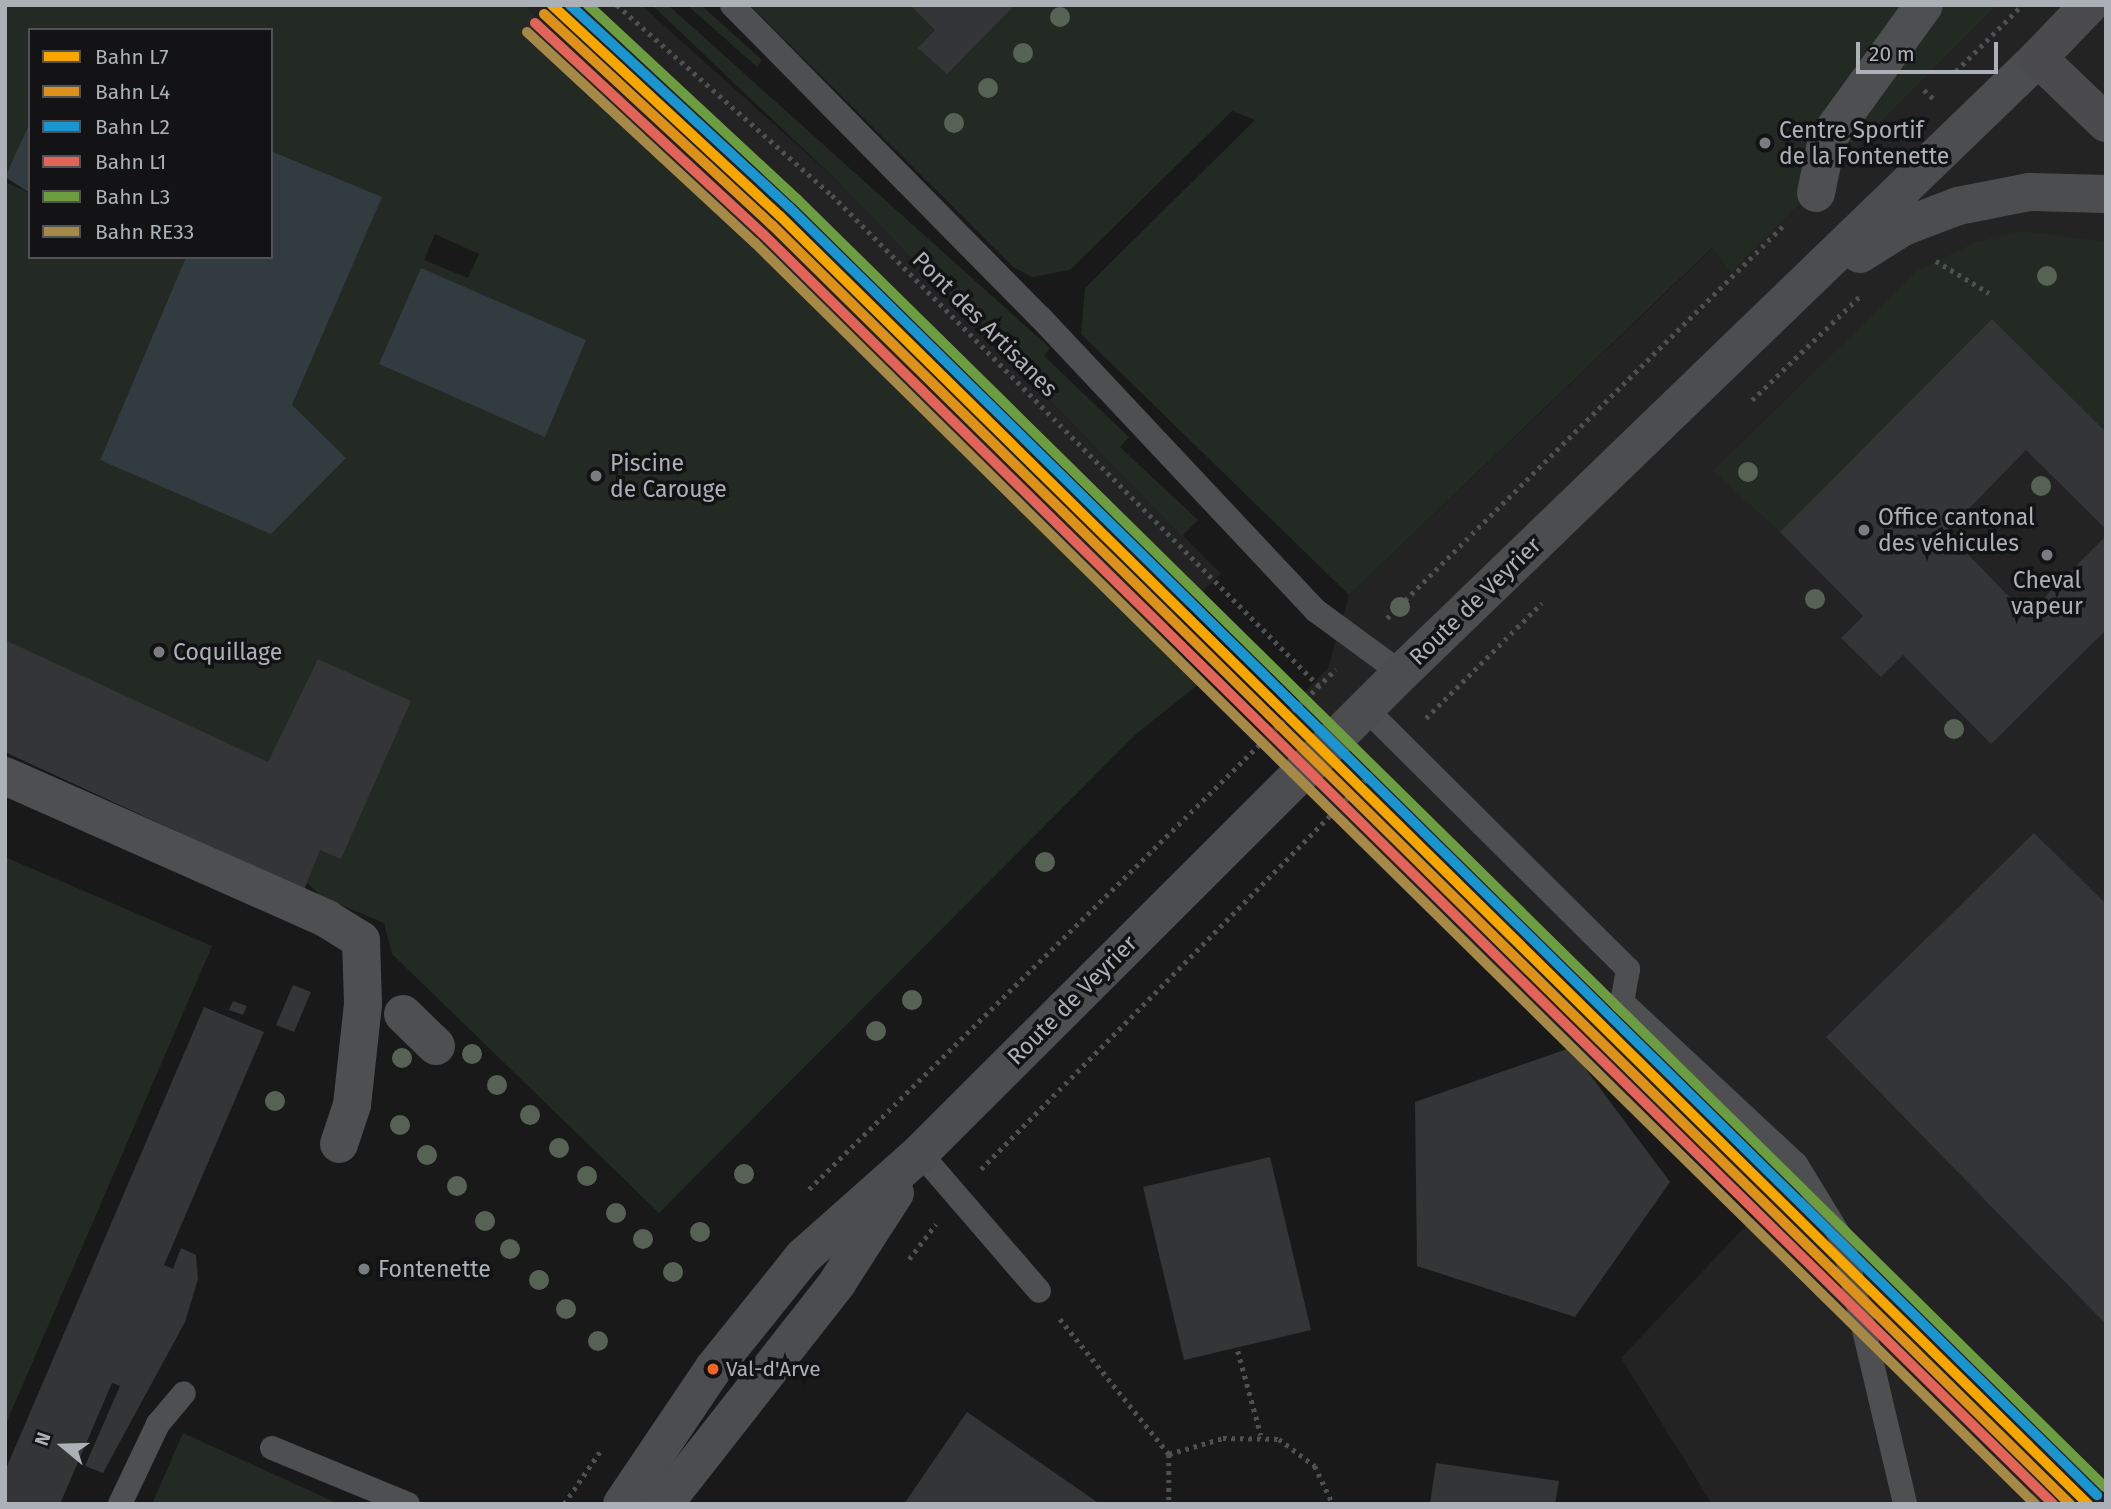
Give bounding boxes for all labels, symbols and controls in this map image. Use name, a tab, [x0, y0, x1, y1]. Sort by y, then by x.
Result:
legend	[28, 28, 273, 259]
scale bar	[1859, 28, 2001, 72]
text: 20 m	[1869, 41, 1915, 67]
text: Bahn L7	[95, 44, 168, 70]
text: Bahn L4	[95, 79, 170, 105]
text: Bahn L2	[95, 114, 170, 140]
place label: Centre Sportif de la Fontenette	[1779, 116, 1949, 170]
marker: Centre Sportif de la Fontenette	[1757, 135, 1773, 151]
text: Bahn L1	[95, 149, 166, 175]
text: Bahn L3	[95, 184, 170, 210]
text: Bahn RE33	[95, 219, 194, 245]
street label: Pont des Artisanes	[907, 246, 1063, 402]
place label: Piscine de Carouge	[610, 449, 727, 503]
marker: Piscine de Carouge	[588, 468, 604, 484]
place label: Office cantonal des véhicules	[1878, 503, 2035, 557]
marker: Office cantonal des véhicules	[1856, 522, 1872, 538]
street label: Route de Veyrier	[1404, 531, 1546, 671]
marker: Cheval vapeur	[2039, 547, 2055, 563]
place label: Cheval vapeur	[2011, 566, 2083, 620]
place label: Coquillage	[173, 638, 282, 666]
marker: Coquillage	[151, 644, 167, 660]
street label: Route de Veyrier	[1001, 929, 1143, 1071]
place label: Fontenette	[378, 1255, 491, 1283]
marker: Fontenette	[356, 1261, 372, 1277]
place label: Val-d'Arve	[726, 1356, 821, 1382]
marker: Val-d'Arve	[706, 1362, 720, 1376]
north arrow	[28, 1411, 98, 1481]
text: N	[30, 1429, 56, 1449]

